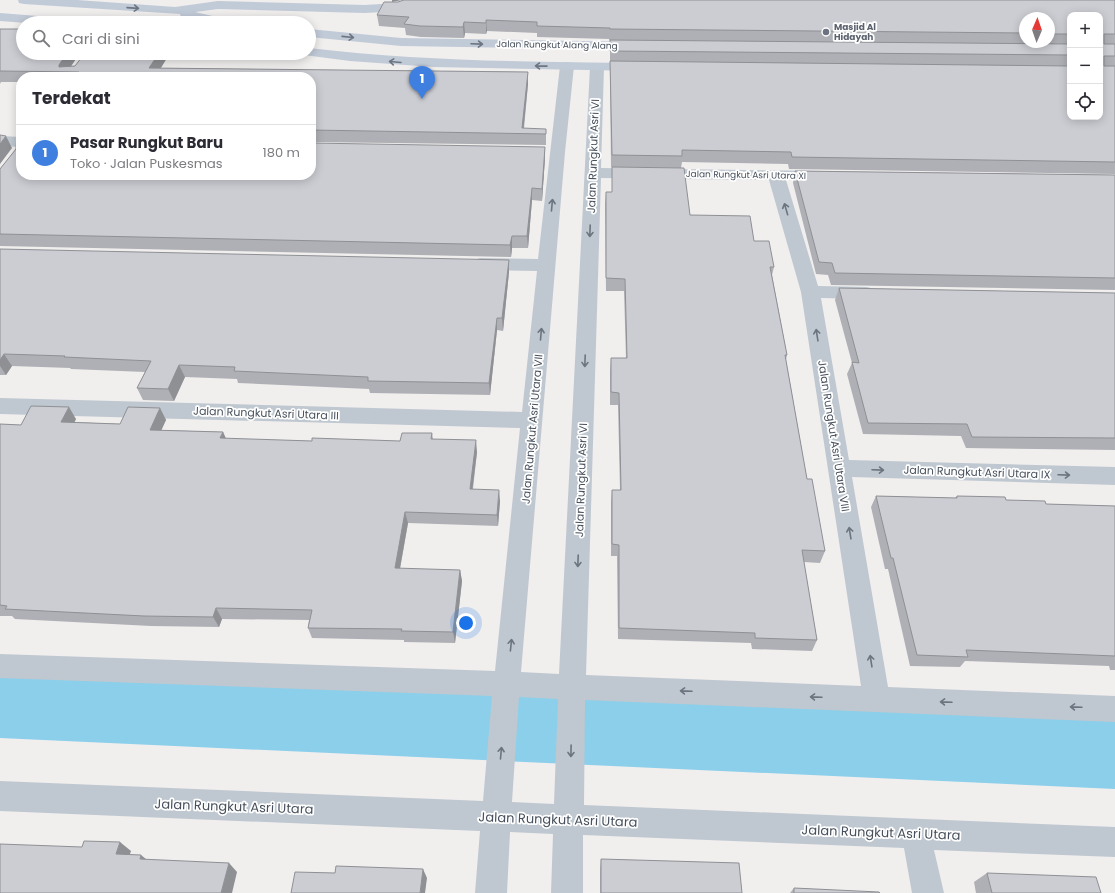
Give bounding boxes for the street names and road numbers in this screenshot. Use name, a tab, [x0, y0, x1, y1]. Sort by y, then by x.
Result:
street label: Jalan Rungkut Alang Alang	[496, 38, 618, 52]
street label: Jalan Rungkut Asri VI	[583, 99, 603, 213]
street label: Jalan Rungkut Asri Utara XI	[686, 168, 806, 182]
street label: Jalan Rungkut Asri Utara VII	[517, 353, 547, 505]
street label: Jalan Rungkut Asri Utara VIII	[814, 359, 854, 513]
street label: Jalan Rungkut Asri Utara III	[193, 402, 339, 424]
street label: Jalan Rungkut Asri VI	[571, 423, 591, 537]
street label: Jalan Rungkut Asri Utara IX	[903, 461, 1051, 483]
street label: Jalan Rungkut Asri Utara	[154, 794, 314, 819]
street label: Jalan Rungkut Asri Utara	[478, 807, 638, 832]
street label: Jalan Rungkut Asri Utara	[801, 820, 961, 845]

